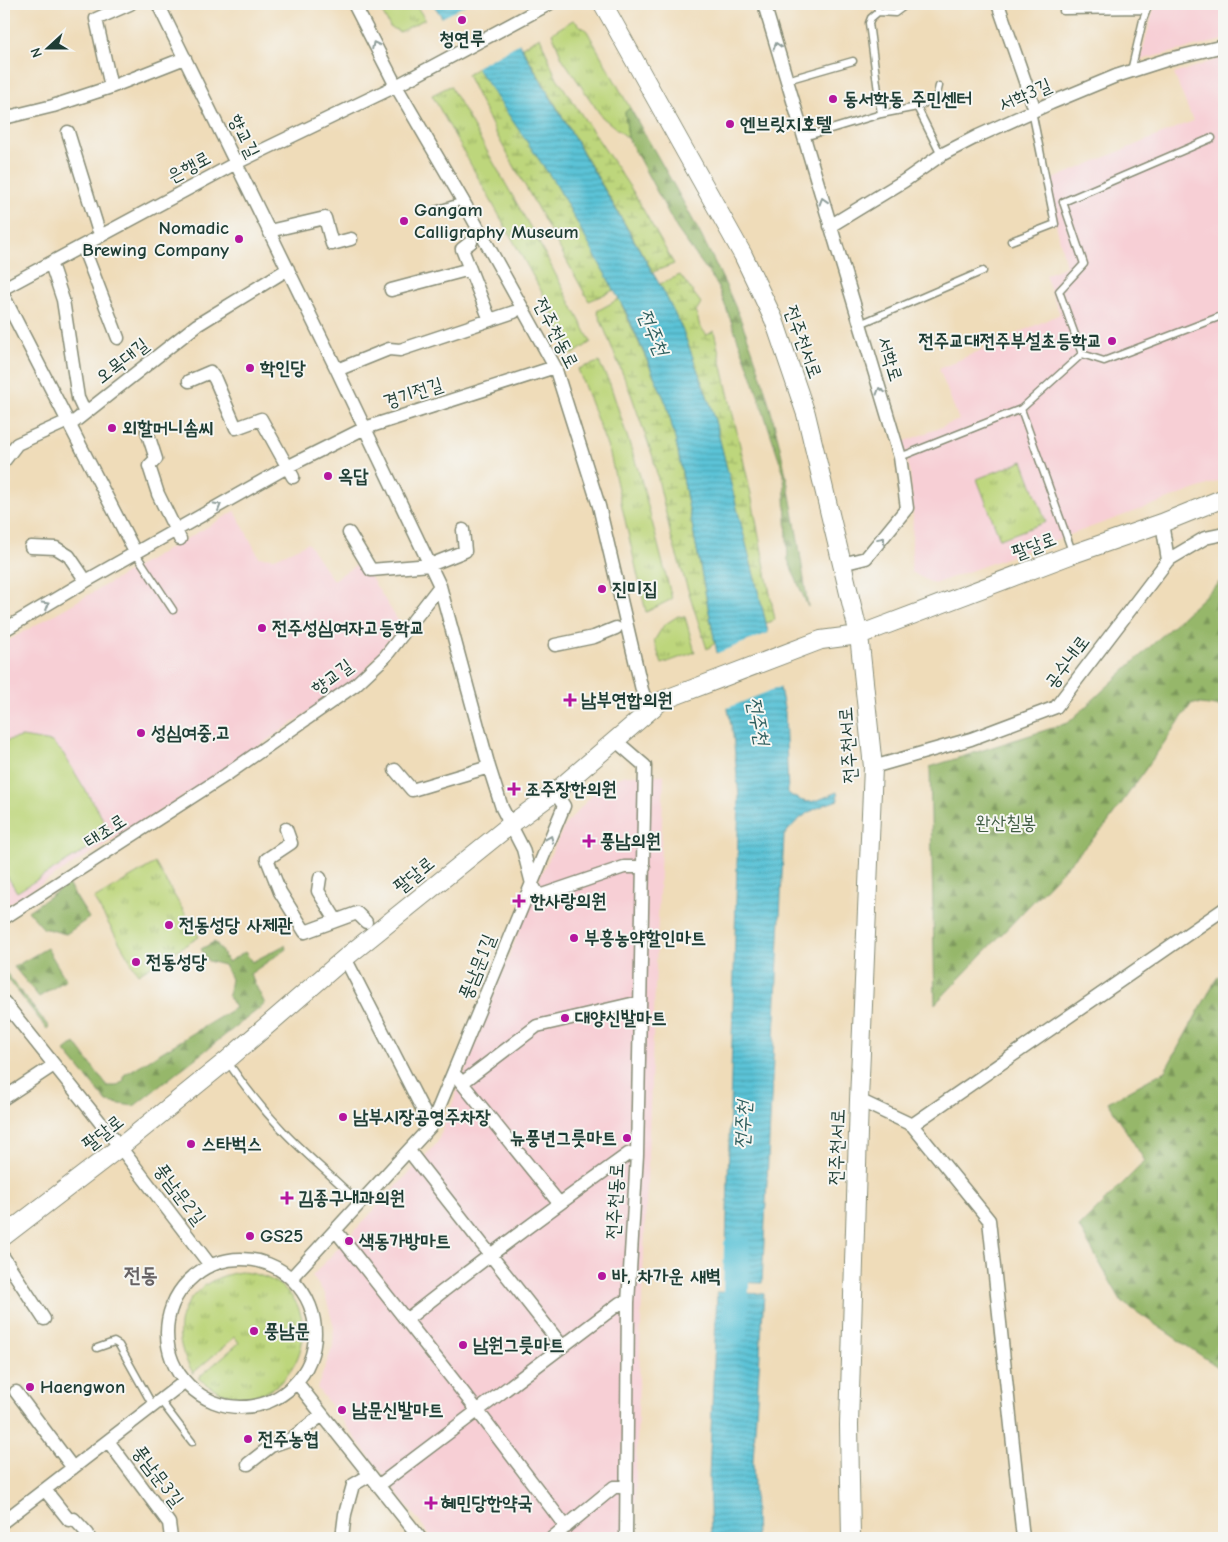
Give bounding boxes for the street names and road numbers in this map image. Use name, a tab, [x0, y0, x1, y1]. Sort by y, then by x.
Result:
street label: 서학3길	[995, 74, 1055, 116]
street label: 향교길	[224, 111, 264, 161]
street label: 은행로	[164, 147, 214, 187]
street label: 전주천동로	[529, 294, 583, 372]
street label: 전주천서로	[780, 302, 826, 382]
street label: 오목대길	[91, 334, 153, 388]
street label: 서학로	[873, 334, 907, 384]
street label: 경기전길	[381, 373, 445, 413]
street label: 팔달로	[1009, 528, 1059, 564]
street label: 공수내로	[1040, 631, 1094, 693]
street label: 향교길	[307, 654, 357, 700]
street label: 전주천서로	[834, 706, 862, 784]
street label: 태조로	[80, 809, 130, 853]
street label: 팔달로	[389, 852, 439, 898]
street label: 풍남문1길	[454, 931, 500, 1003]
street label: 전주천서로	[825, 1108, 849, 1186]
street label: 팔달로	[78, 1110, 128, 1156]
street label: 풍남문2길	[150, 1159, 210, 1229]
street label: 전주천동로	[602, 1162, 628, 1240]
street label: 풍남문3길	[128, 1441, 188, 1511]

